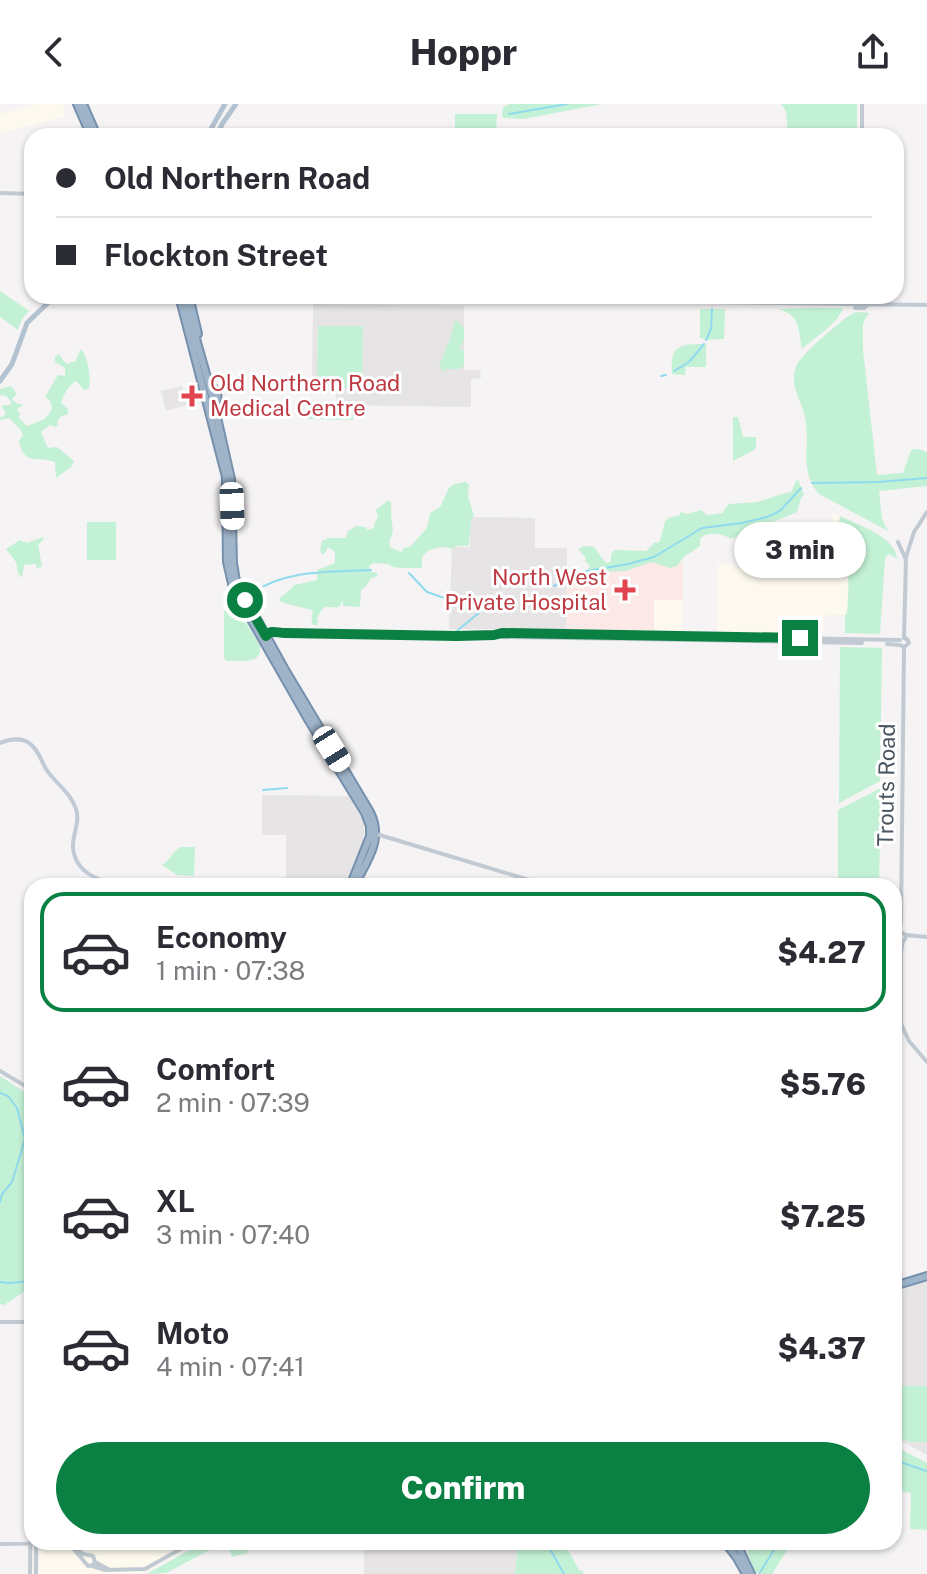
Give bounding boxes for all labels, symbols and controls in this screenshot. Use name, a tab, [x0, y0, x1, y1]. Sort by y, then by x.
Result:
icon: back	[32, 30, 76, 74]
icon: share	[851, 30, 895, 74]
text: Hoppr	[410, 31, 517, 73]
text: Old Northern Road	[104, 160, 370, 196]
text: Flockton Street	[104, 237, 328, 273]
place label: Old Northern Road Medical Centre	[210, 370, 400, 421]
marker: Old Northern Road Medical Centre	[181, 385, 203, 407]
car	[219, 482, 245, 530]
callout: 3 min	[734, 522, 866, 578]
text: 3 min	[765, 534, 835, 565]
place label: North West Private Hospital	[444, 564, 607, 615]
marker: North West Private Hospital	[614, 579, 636, 601]
route start	[227, 582, 263, 618]
route end	[782, 620, 818, 656]
car	[309, 722, 355, 776]
street label: Trouts Road	[872, 723, 900, 847]
icon: car	[60, 916, 132, 988]
text: Economy	[156, 919, 287, 955]
text: $4.27	[777, 934, 866, 970]
text: 1 min · 07:38	[156, 955, 305, 986]
icon: car	[60, 1048, 132, 1120]
text: Comfort	[156, 1051, 275, 1087]
text: $5.76	[779, 1066, 866, 1102]
text: 2 min · 07:39	[156, 1087, 310, 1118]
icon: car	[60, 1180, 132, 1252]
text: XL	[156, 1183, 195, 1219]
text: $7.25	[780, 1198, 866, 1234]
text: 3 min · 07:40	[156, 1219, 310, 1250]
icon: car	[60, 1312, 132, 1384]
text: Moto	[156, 1315, 229, 1351]
text: $4.37	[777, 1330, 866, 1366]
text: 4 min · 07:41	[156, 1351, 305, 1382]
button: Confirm	[56, 1442, 870, 1534]

